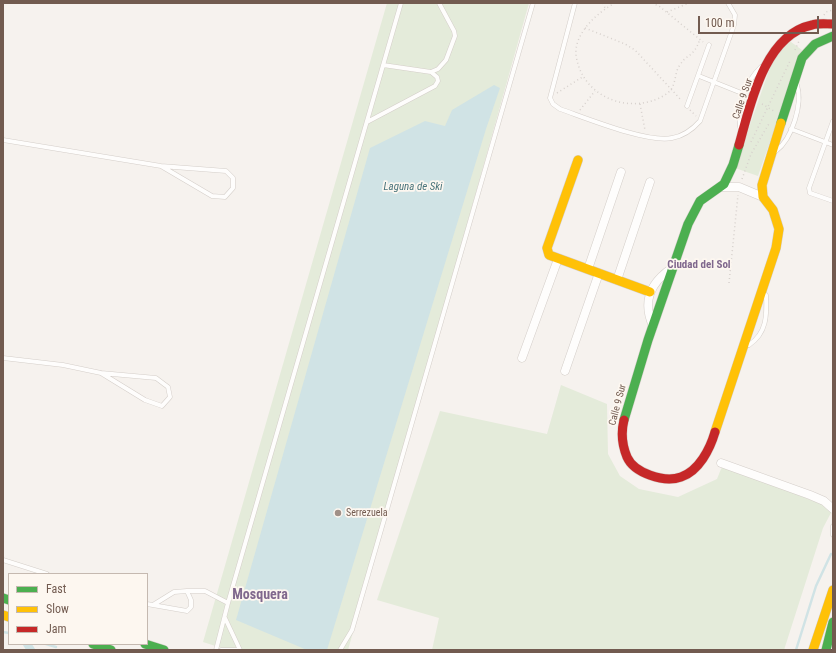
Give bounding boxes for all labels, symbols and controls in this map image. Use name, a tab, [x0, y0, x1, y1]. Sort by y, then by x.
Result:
scale bar	[700, 8, 821, 34]
text: 100 m	[705, 16, 735, 30]
street label: Calle 9 Sur	[730, 77, 756, 121]
water label: Laguna de Ski	[384, 180, 442, 194]
district label: Ciudad del Sol	[667, 258, 731, 272]
street label: Calle 9 Sur	[607, 383, 629, 427]
place label: Serrezuela	[346, 507, 388, 519]
marker: Serrezuela	[333, 508, 343, 518]
legend	[8, 573, 148, 645]
text: Fast	[46, 582, 66, 596]
district label: Mosquera	[232, 587, 288, 603]
text: Slow	[46, 602, 69, 616]
text: Jam	[46, 622, 67, 636]

